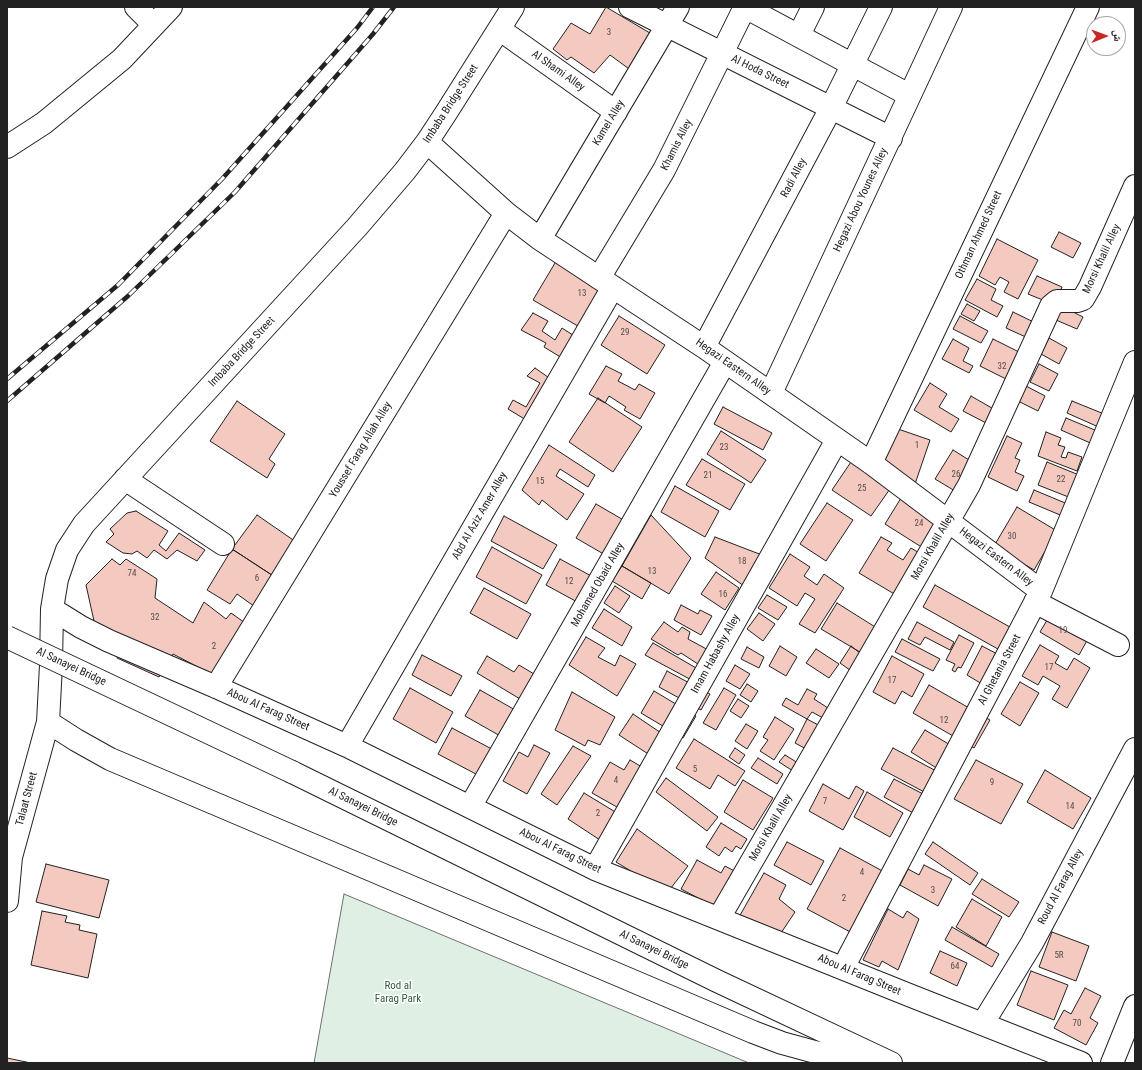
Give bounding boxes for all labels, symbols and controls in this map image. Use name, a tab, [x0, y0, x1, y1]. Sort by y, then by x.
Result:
north arrow	[1086, 16, 1126, 56]
house number: 3	[607, 28, 611, 38]
text: ش	[1111, 30, 1124, 42]
street label: Al Shami Alley	[529, 48, 587, 94]
street label: Al Hoda Street	[729, 52, 791, 92]
street label: Imbaba Bridge Street	[421, 62, 481, 146]
street label: Kamel Alley	[590, 98, 628, 148]
street label: Khamis Alley	[658, 117, 696, 173]
street label: Hegazi Abou Younes Alley	[831, 146, 891, 254]
street label: Radi Alley	[778, 156, 810, 200]
street label: Othman Ahmed Street	[953, 189, 1005, 281]
street label: Morsi Khalil Alley	[1080, 222, 1124, 296]
house number: 13	[578, 289, 586, 299]
street label: Imbaba Bridge Street	[206, 314, 278, 390]
house number: 29	[621, 328, 629, 338]
street label: Hegazi Eastern Alley	[693, 336, 773, 398]
house number: 32	[998, 362, 1006, 372]
street label: Youssef Farag Allah Alley	[327, 400, 395, 500]
house number: 1	[915, 441, 919, 451]
house number: 23	[720, 443, 728, 453]
street label: Abd Al Aziz Amer Alley	[450, 470, 510, 562]
house number: 26	[952, 470, 960, 480]
house number: 21	[704, 471, 712, 481]
house number: 22	[1057, 475, 1065, 485]
house number: 15	[536, 477, 544, 487]
house number: 25	[858, 484, 866, 494]
street label: Morsi Khalil Alley	[909, 511, 957, 583]
house number: 24	[915, 519, 923, 529]
street label: Hegazi Eastern Alley	[956, 525, 1036, 589]
house number: 30	[1008, 532, 1016, 542]
street label: Mohamed Obaid Alley	[569, 541, 627, 629]
house number: 18	[738, 557, 746, 567]
house number: 13	[648, 567, 656, 577]
house number: 74	[128, 569, 136, 579]
house number: 6	[255, 574, 259, 584]
house number: 12	[565, 577, 573, 587]
house number: 16	[719, 590, 727, 600]
street label: Imam Habashy Alley	[689, 612, 743, 696]
house number: 32	[151, 613, 159, 623]
house number: 19	[1059, 626, 1067, 636]
street label: Al Ghetania Street	[976, 632, 1024, 708]
house number: 2	[212, 642, 216, 652]
street label: Al Sanayei Bridge	[34, 645, 108, 689]
house number: 17	[1045, 663, 1053, 673]
house number: 17	[888, 676, 896, 686]
street label: Abou Al Farag Street	[225, 686, 311, 734]
house number: 12	[940, 716, 948, 726]
house number: 5	[693, 765, 697, 775]
street label: Talaat Street	[14, 771, 40, 827]
house number: 4	[614, 776, 618, 786]
house number: 9	[990, 778, 994, 788]
street label: Al Sanayei Bridge	[326, 785, 400, 829]
street label: Morsi Khalil Alley	[747, 792, 795, 864]
house number: 7	[823, 797, 827, 807]
house number: 14	[1066, 802, 1074, 812]
house number: 2	[596, 809, 600, 819]
street label: Abou Al Farag Street	[517, 826, 603, 876]
street label: Roud Al Farag Alley	[1035, 847, 1087, 927]
house number: 4	[860, 868, 864, 878]
house number: 3	[931, 886, 935, 896]
house number: 2	[842, 894, 846, 904]
street label: Al Sanayei Bridge	[617, 928, 691, 972]
house number: 5R	[1054, 951, 1064, 961]
street label: Abou Al Farag Street	[815, 952, 903, 998]
house number: 64	[951, 962, 959, 972]
park label: Rod al Farag Park	[375, 979, 421, 1005]
house number: 70	[1073, 1019, 1081, 1029]

